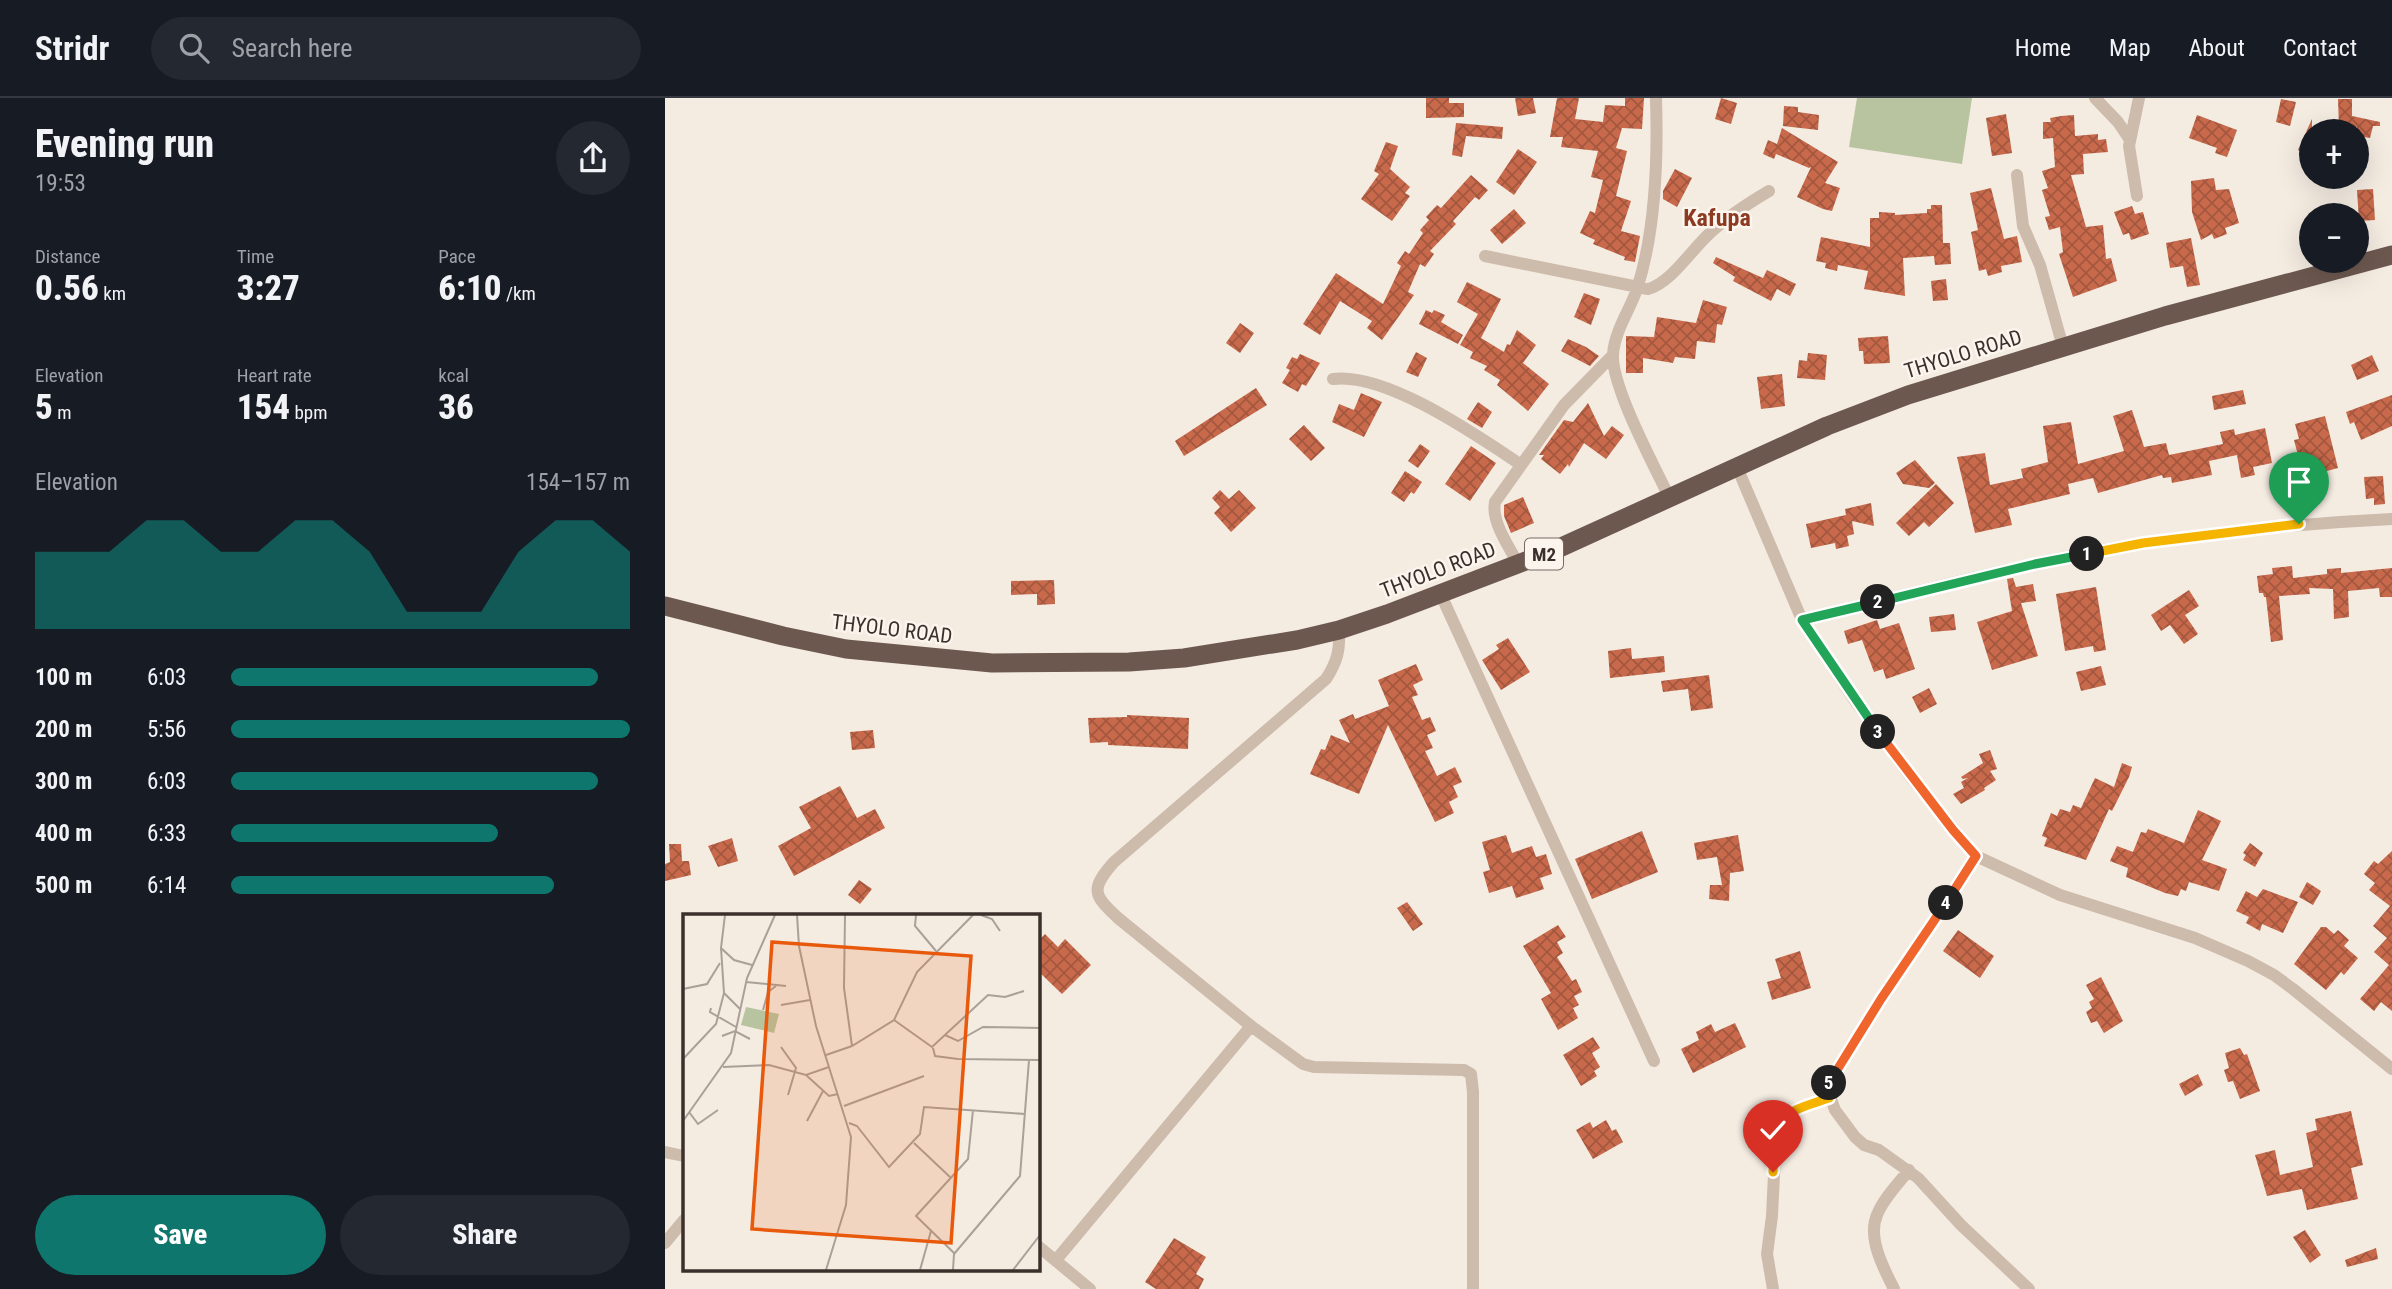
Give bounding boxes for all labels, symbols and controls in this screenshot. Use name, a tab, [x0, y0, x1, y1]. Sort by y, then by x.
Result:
search box	[151, 17, 641, 80]
text: Stridr	[35, 29, 109, 68]
icon: search	[175, 29, 213, 67]
text: Search here	[231, 33, 352, 63]
text: Home	[2015, 34, 2071, 62]
text: Map	[2109, 34, 2151, 62]
text: About	[2189, 34, 2245, 62]
text: Contact	[2283, 34, 2357, 62]
map controls	[2299, 119, 2369, 273]
button: +	[2299, 119, 2369, 189]
button: share	[556, 121, 630, 195]
text: Evening run	[35, 122, 214, 166]
text: 19:53	[35, 170, 86, 197]
button: −	[2299, 203, 2369, 273]
district label: Kafupa	[1683, 204, 1751, 232]
text: Distance	[35, 245, 100, 268]
text: Time	[237, 245, 274, 268]
text: Pace	[438, 245, 476, 268]
text: 0.56	[35, 268, 99, 309]
text: 3:27	[237, 268, 300, 309]
text: 6:10	[438, 268, 502, 309]
text: km	[99, 282, 126, 305]
text: /km	[502, 282, 536, 305]
street label: THYOLO ROAD	[1901, 325, 2025, 383]
text: Elevation	[35, 364, 103, 387]
text: Heart rate	[237, 364, 312, 387]
text: kcal	[438, 364, 469, 387]
text: 5	[35, 387, 53, 428]
text: 154	[237, 387, 290, 428]
text: 36	[438, 387, 474, 428]
text: m	[53, 401, 71, 424]
text: bpm	[290, 401, 327, 424]
pin	[2269, 452, 2329, 524]
icon: arrive	[2280, 463, 2318, 501]
text: Elevation	[35, 469, 118, 496]
text: 154–157 m	[526, 469, 630, 496]
pin: 1	[2069, 536, 2105, 572]
street label: THYOLO ROAD	[1377, 537, 1499, 603]
road number: M2	[1525, 538, 1563, 569]
text: 1	[2082, 542, 2091, 565]
pin: 2	[1861, 584, 1895, 620]
text: 2	[1873, 590, 1882, 613]
street label: THYOLO ROAD	[830, 610, 954, 648]
text: 100 m	[35, 664, 92, 691]
text: 6:03	[147, 664, 186, 691]
pin: 3	[1861, 714, 1895, 750]
text: 200 m	[35, 716, 92, 743]
text: 5:56	[147, 716, 186, 743]
text: 3	[1873, 720, 1882, 743]
text: 300 m	[35, 768, 92, 795]
text: 6:03	[147, 768, 186, 795]
text: 400 m	[35, 820, 92, 847]
text: 6:33	[147, 820, 186, 847]
text: 500 m	[35, 872, 92, 899]
text: 6:14	[147, 872, 186, 899]
pin: 4	[1929, 886, 1963, 920]
text: 4	[1941, 891, 1950, 914]
inset map	[683, 914, 1039, 1272]
pin: 5	[1811, 1066, 1847, 1100]
text: 5	[1824, 1071, 1833, 1094]
pin	[1743, 1100, 1803, 1172]
icon: check	[1754, 1111, 1792, 1149]
button: Save	[35, 1195, 326, 1275]
button: Share	[340, 1195, 630, 1275]

